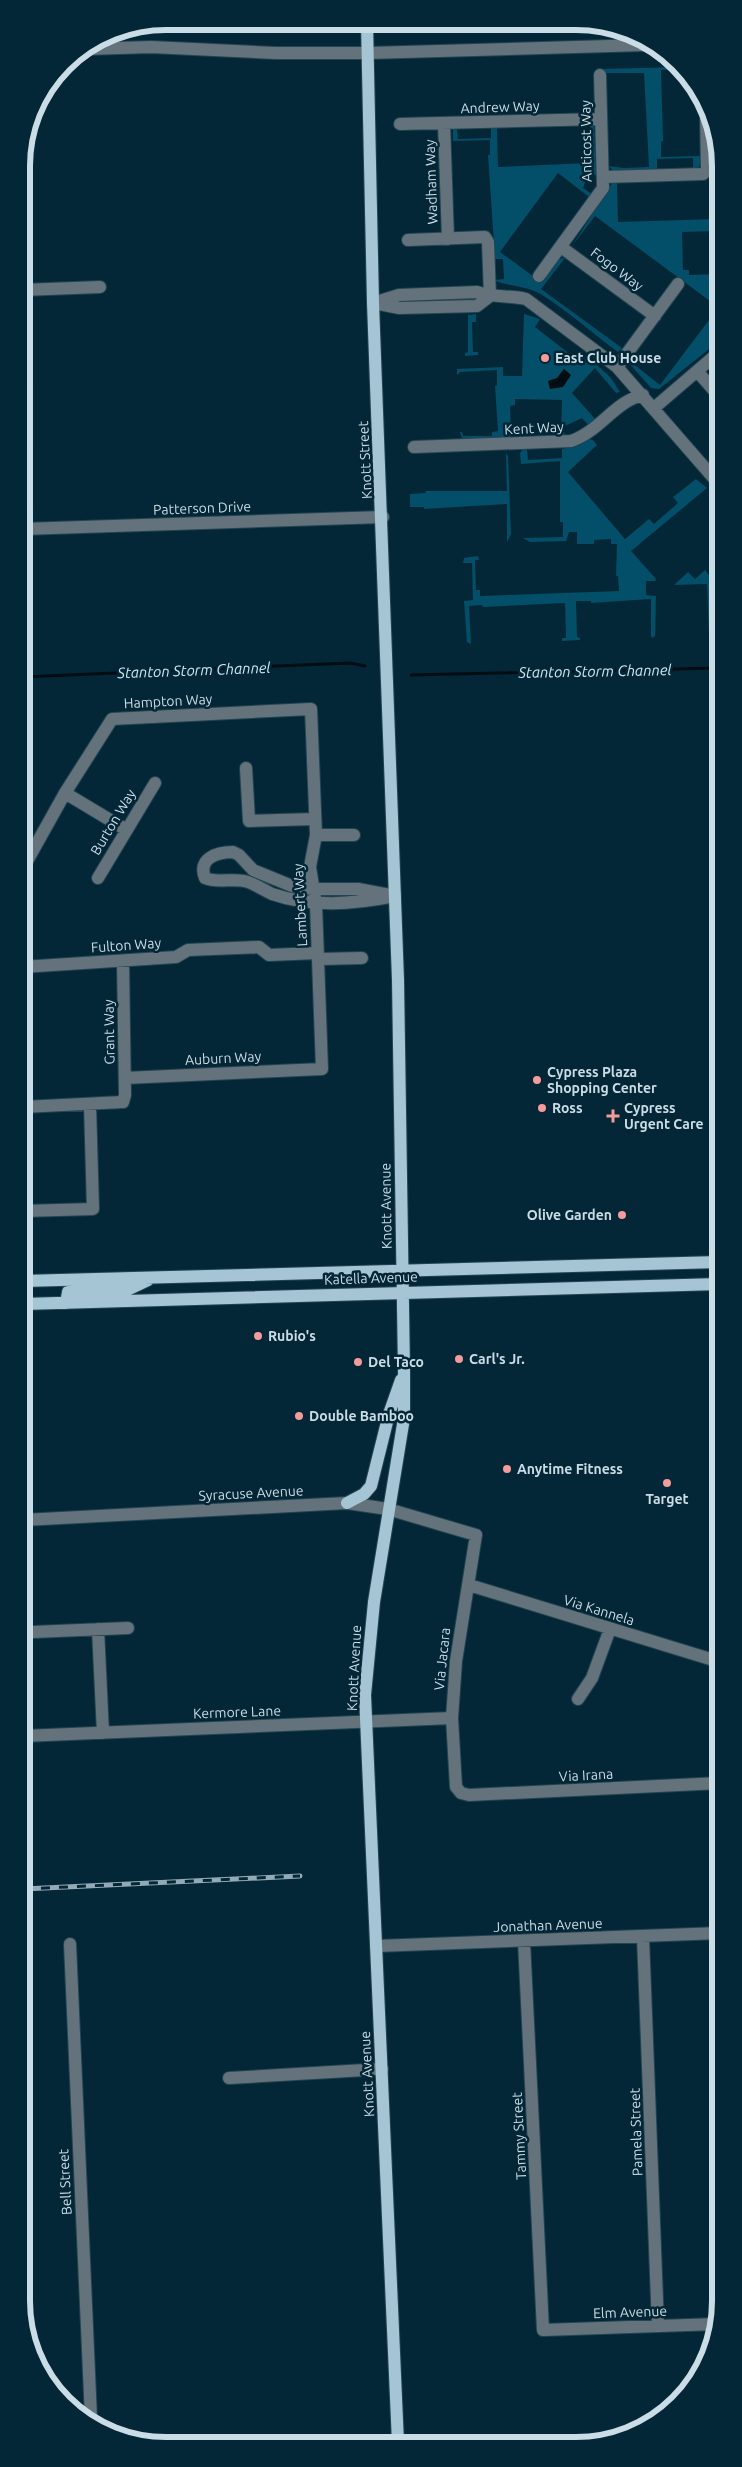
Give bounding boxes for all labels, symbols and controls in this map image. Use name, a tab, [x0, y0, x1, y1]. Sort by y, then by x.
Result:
street label: Andrew Way	[460, 98, 540, 116]
street label: Anticost Way	[577, 100, 595, 182]
street label: Wadham Way	[422, 139, 440, 225]
street label: Fogo Way	[588, 244, 647, 294]
place label: East Club House	[555, 350, 661, 366]
marker: East Club House	[539, 352, 551, 364]
street label: Kent Way	[504, 418, 564, 438]
street label: Knott Street	[355, 420, 375, 499]
street label: Patterson Drive	[153, 498, 251, 518]
water label: Stanton Storm Channel	[116, 659, 272, 681]
water label: Stanton Storm Channel	[517, 661, 673, 681]
street label: Hampton Way	[123, 691, 213, 711]
street label: Burton Way	[87, 786, 139, 858]
street label: Lambert Way	[290, 863, 310, 947]
street label: Fulton Way	[90, 935, 162, 955]
street label: Grant Way	[100, 999, 118, 1065]
street label: Auburn Way	[184, 1048, 262, 1068]
place label: Cypress Plaza Shopping Center	[547, 1064, 657, 1096]
marker: Cypress Plaza Shopping Center	[531, 1074, 543, 1086]
place label: Ross	[552, 1100, 583, 1116]
place label: Cypress Urgent Care	[624, 1100, 704, 1132]
marker: Ross	[536, 1102, 548, 1114]
marker: Cypress Urgent Care	[606, 1109, 620, 1123]
street label: Knott Avenue	[377, 1163, 395, 1249]
place label: Olive Garden	[527, 1207, 612, 1223]
marker: Olive Garden	[616, 1209, 628, 1221]
street label: Katella Avenue	[324, 1268, 418, 1288]
place label: Rubio's	[268, 1328, 316, 1344]
marker: Rubio's	[252, 1330, 264, 1342]
place label: Carl's Jr.	[469, 1351, 525, 1367]
marker: Carl's Jr.	[453, 1353, 465, 1365]
place label: Del Taco	[368, 1354, 424, 1370]
marker: Del Taco	[352, 1356, 364, 1368]
place label: Double Bamboo	[309, 1408, 414, 1424]
marker: Double Bamboo	[293, 1410, 305, 1422]
place label: Anytime Fitness	[517, 1461, 623, 1477]
marker: Anytime Fitness	[501, 1463, 513, 1475]
marker: Target	[661, 1477, 673, 1489]
street label: Syracuse Avenue	[198, 1482, 304, 1504]
place label: Target	[645, 1491, 689, 1507]
street label: Via Kannela	[562, 1592, 636, 1628]
street label: Knott Avenue	[344, 1625, 364, 1711]
street label: Via Jacara	[431, 1627, 453, 1691]
street label: Kermore Lane	[193, 1702, 281, 1722]
street label: Via Irana	[558, 1766, 614, 1784]
street label: Jonathan Avenue	[493, 1915, 603, 1935]
street label: Knott Avenue	[357, 2031, 377, 2117]
street label: Pamela Street	[626, 2087, 646, 2176]
street label: Tammy Street	[509, 2091, 529, 2180]
street label: Bell Street	[55, 2148, 75, 2215]
street label: Elm Avenue	[593, 2303, 667, 2321]

